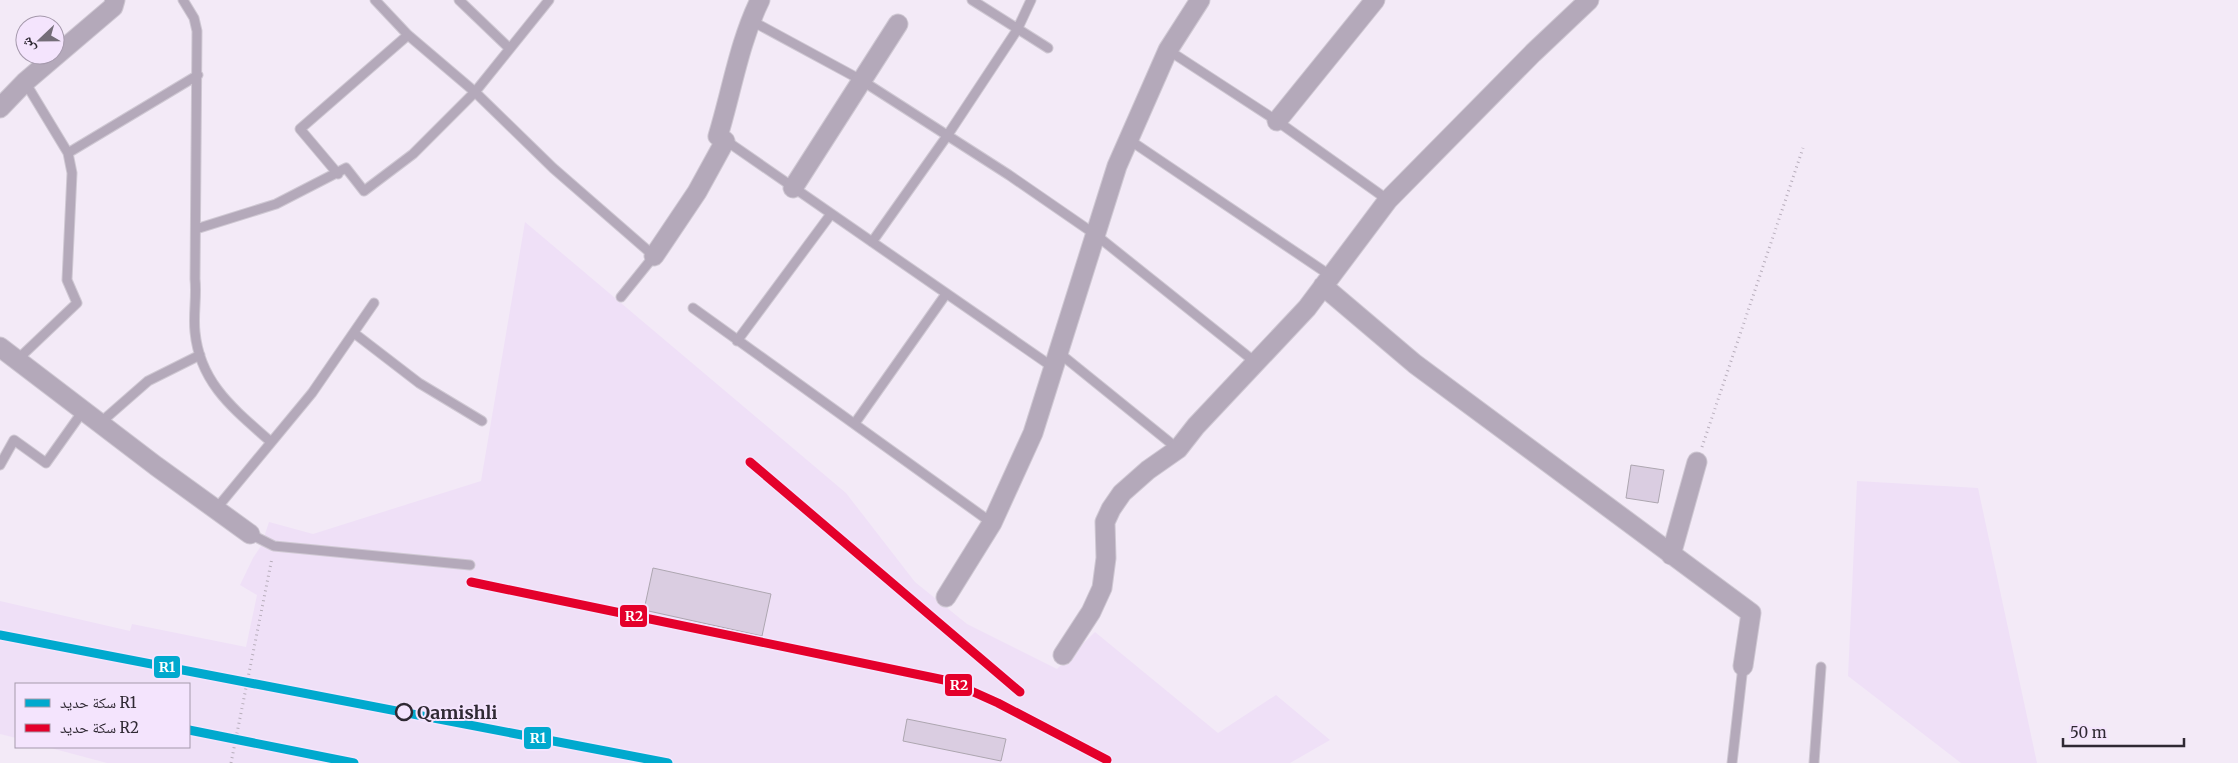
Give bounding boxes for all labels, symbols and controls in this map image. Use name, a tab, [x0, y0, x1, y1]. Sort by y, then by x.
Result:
north arrow	[15, 15, 65, 65]
text: ش	[17, 34, 39, 55]
line badge: R2	[619, 604, 648, 628]
text: R2	[625, 607, 643, 625]
line badge: R1	[153, 655, 181, 679]
text: R1	[159, 658, 176, 676]
line badge: R2	[944, 673, 973, 697]
text: R2	[950, 676, 968, 694]
legend	[15, 683, 190, 748]
text: سكة حديد R1	[60, 693, 137, 712]
place label: Qamishli	[417, 701, 497, 724]
marker: Qamishli	[395, 703, 413, 721]
scale bar	[2063, 716, 2184, 748]
text: سكة حديد R2	[60, 718, 139, 737]
text: 50 m	[2070, 723, 2107, 742]
line badge: R1	[523, 726, 552, 750]
text: R1	[530, 729, 547, 747]

